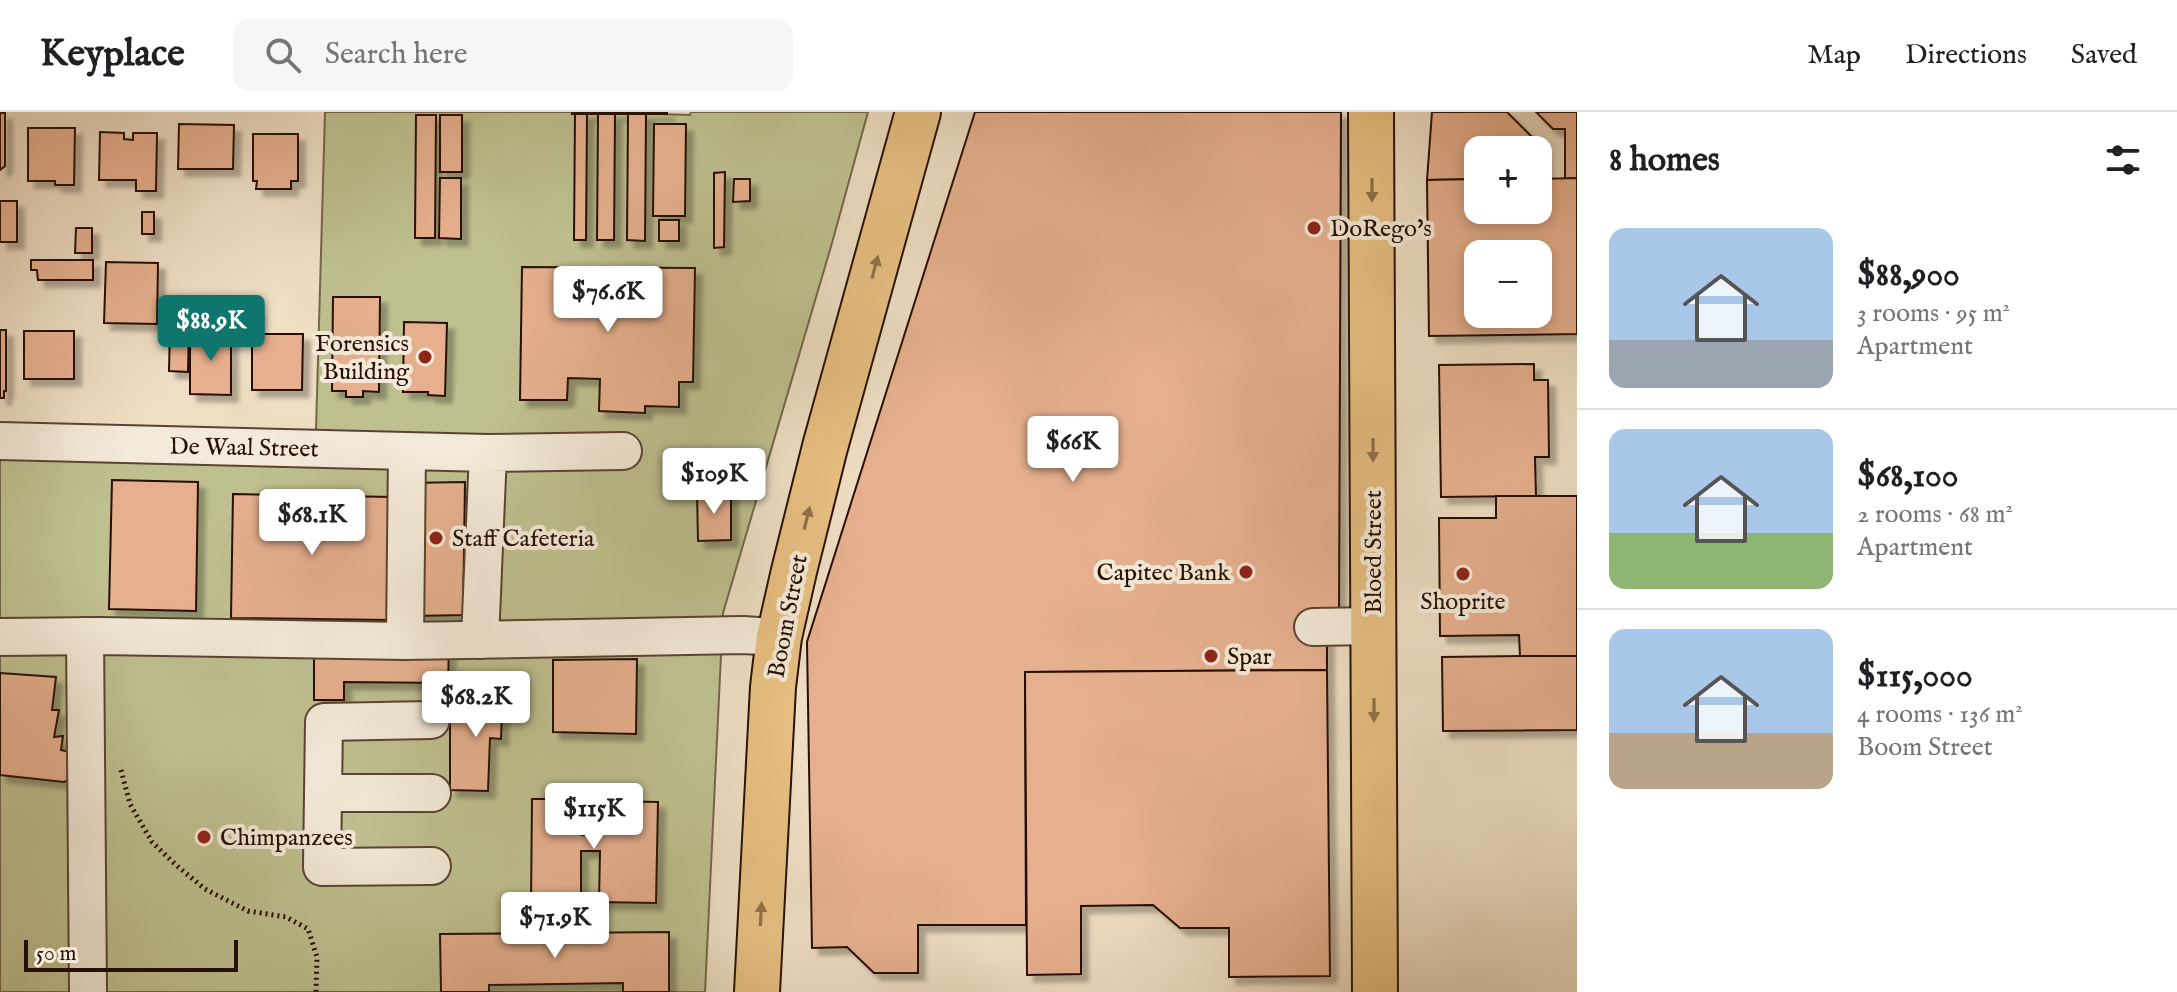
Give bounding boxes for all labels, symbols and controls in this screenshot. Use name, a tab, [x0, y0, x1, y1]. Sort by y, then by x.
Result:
search box	[233, 19, 793, 91]
text: Keyplace	[40, 31, 185, 79]
icon: search	[261, 33, 305, 77]
text: Search here	[325, 36, 468, 74]
text: Map	[1807, 38, 1861, 73]
text: Directions	[1905, 38, 2027, 73]
text: Saved	[2071, 38, 2137, 73]
map controls	[1464, 136, 1552, 328]
button: +	[1464, 136, 1552, 224]
icon: filters	[2101, 138, 2145, 182]
text: 8 homes	[1609, 139, 1720, 182]
one-way arrow	[1365, 178, 1378, 203]
place label: DoRego's	[1330, 214, 1432, 245]
marker: DoRego's	[1305, 219, 1323, 237]
button: −	[1464, 240, 1552, 328]
text: $88,900	[1857, 254, 1960, 297]
one-way arrow	[869, 255, 882, 279]
icon: home	[1673, 260, 1769, 356]
pin: $76.6K	[543, 266, 673, 334]
text: $76.6K	[572, 275, 644, 308]
pin: $88.9K	[146, 295, 276, 363]
text: 3 rooms · 95 m²	[1857, 297, 2010, 330]
text: $88.9K	[176, 304, 246, 337]
place label: Forensics Building	[315, 329, 410, 388]
text: Apartment	[1857, 330, 1973, 363]
marker: Forensics Building	[416, 348, 434, 366]
pin: $66K	[1026, 416, 1120, 484]
text: $66K	[1045, 425, 1101, 458]
street label: De Waal Street	[169, 432, 319, 465]
one-way arrow	[1367, 438, 1379, 463]
pin: $109K	[658, 448, 770, 516]
text: $68,100	[1857, 455, 1958, 498]
text: $109K	[681, 457, 747, 490]
icon: home	[1673, 461, 1769, 557]
pin: $68.1K	[247, 489, 377, 557]
street label: Bloed Street	[1359, 490, 1390, 614]
text: $68.1K	[277, 498, 347, 531]
text: 2 rooms · 68 m²	[1857, 498, 2013, 531]
one-way arrow	[802, 506, 814, 531]
place label: Staff Cafeteria	[452, 524, 595, 555]
marker: Staff Cafeteria	[427, 529, 445, 547]
text: Apartment	[1857, 531, 1973, 564]
street label: Boom Street	[761, 552, 816, 681]
place label: Capitec Bank	[1097, 558, 1230, 589]
marker: Capitec Bank	[1237, 563, 1255, 581]
marker: Shoprite	[1454, 565, 1472, 583]
place label: Shoprite	[1420, 587, 1506, 618]
place label: Spar	[1227, 642, 1272, 673]
marker: Spar	[1202, 647, 1220, 665]
text: $115,000	[1857, 655, 1973, 698]
icon: home	[1673, 661, 1769, 757]
pin: $68.2K	[411, 671, 541, 739]
text: $68.2K	[440, 680, 512, 713]
one-way arrow	[1368, 698, 1380, 723]
text: 4 rooms · 136 m²	[1857, 698, 2023, 731]
text: Boom Street	[1857, 731, 1993, 764]
pin: $115K	[538, 783, 650, 851]
text: $115K	[563, 792, 625, 825]
place label: Chimpanzees	[220, 823, 353, 854]
marker: Chimpanzees	[195, 828, 213, 846]
pin: $71.9K	[490, 892, 620, 960]
text: $71.9K	[519, 901, 591, 934]
one-way arrow	[755, 901, 768, 926]
scale bar	[24, 936, 238, 972]
text: 50 m	[36, 940, 77, 968]

